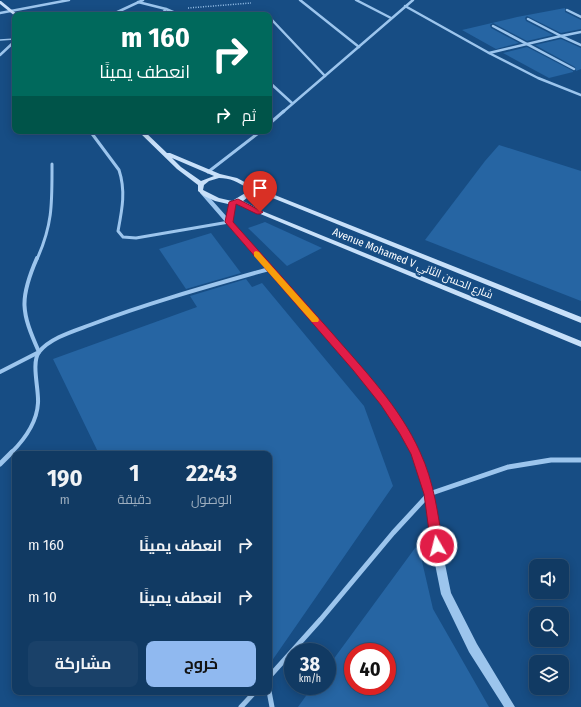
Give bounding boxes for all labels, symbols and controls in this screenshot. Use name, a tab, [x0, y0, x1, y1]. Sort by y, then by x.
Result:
text: 160 m	[121, 21, 190, 54]
icon: right	[204, 28, 256, 80]
text: انعطف يمينًا	[99, 61, 190, 83]
icon: right	[212, 104, 234, 126]
text: ثم	[242, 107, 256, 125]
pin	[243, 171, 277, 212]
icon: arrive	[249, 177, 271, 199]
street label: Avenue Mohamed V شارع الحسن الثاني	[330, 225, 495, 304]
text: 1	[129, 459, 139, 487]
text: 22:43	[186, 459, 237, 487]
text: 190	[47, 464, 83, 492]
text: m	[60, 492, 70, 507]
text: دقيقة	[117, 492, 151, 507]
text: الوصول	[191, 492, 232, 507]
position arrow	[416, 525, 458, 567]
icon: right	[234, 534, 256, 556]
text: 160 m	[28, 536, 64, 554]
text: انعطف يمينًا	[139, 537, 222, 555]
map controls	[529, 559, 569, 695]
button: sound	[529, 559, 569, 599]
icon: right	[234, 586, 256, 608]
text: 10 m	[28, 588, 57, 606]
text: انعطف يمينًا	[139, 589, 222, 607]
button: search	[529, 607, 569, 647]
button: مشاركة	[28, 641, 138, 687]
button: خروج	[146, 641, 256, 687]
speed limit sign: 40	[344, 643, 396, 695]
text: 38	[300, 652, 320, 676]
button: layers	[529, 655, 569, 695]
text: km/h	[299, 673, 321, 685]

